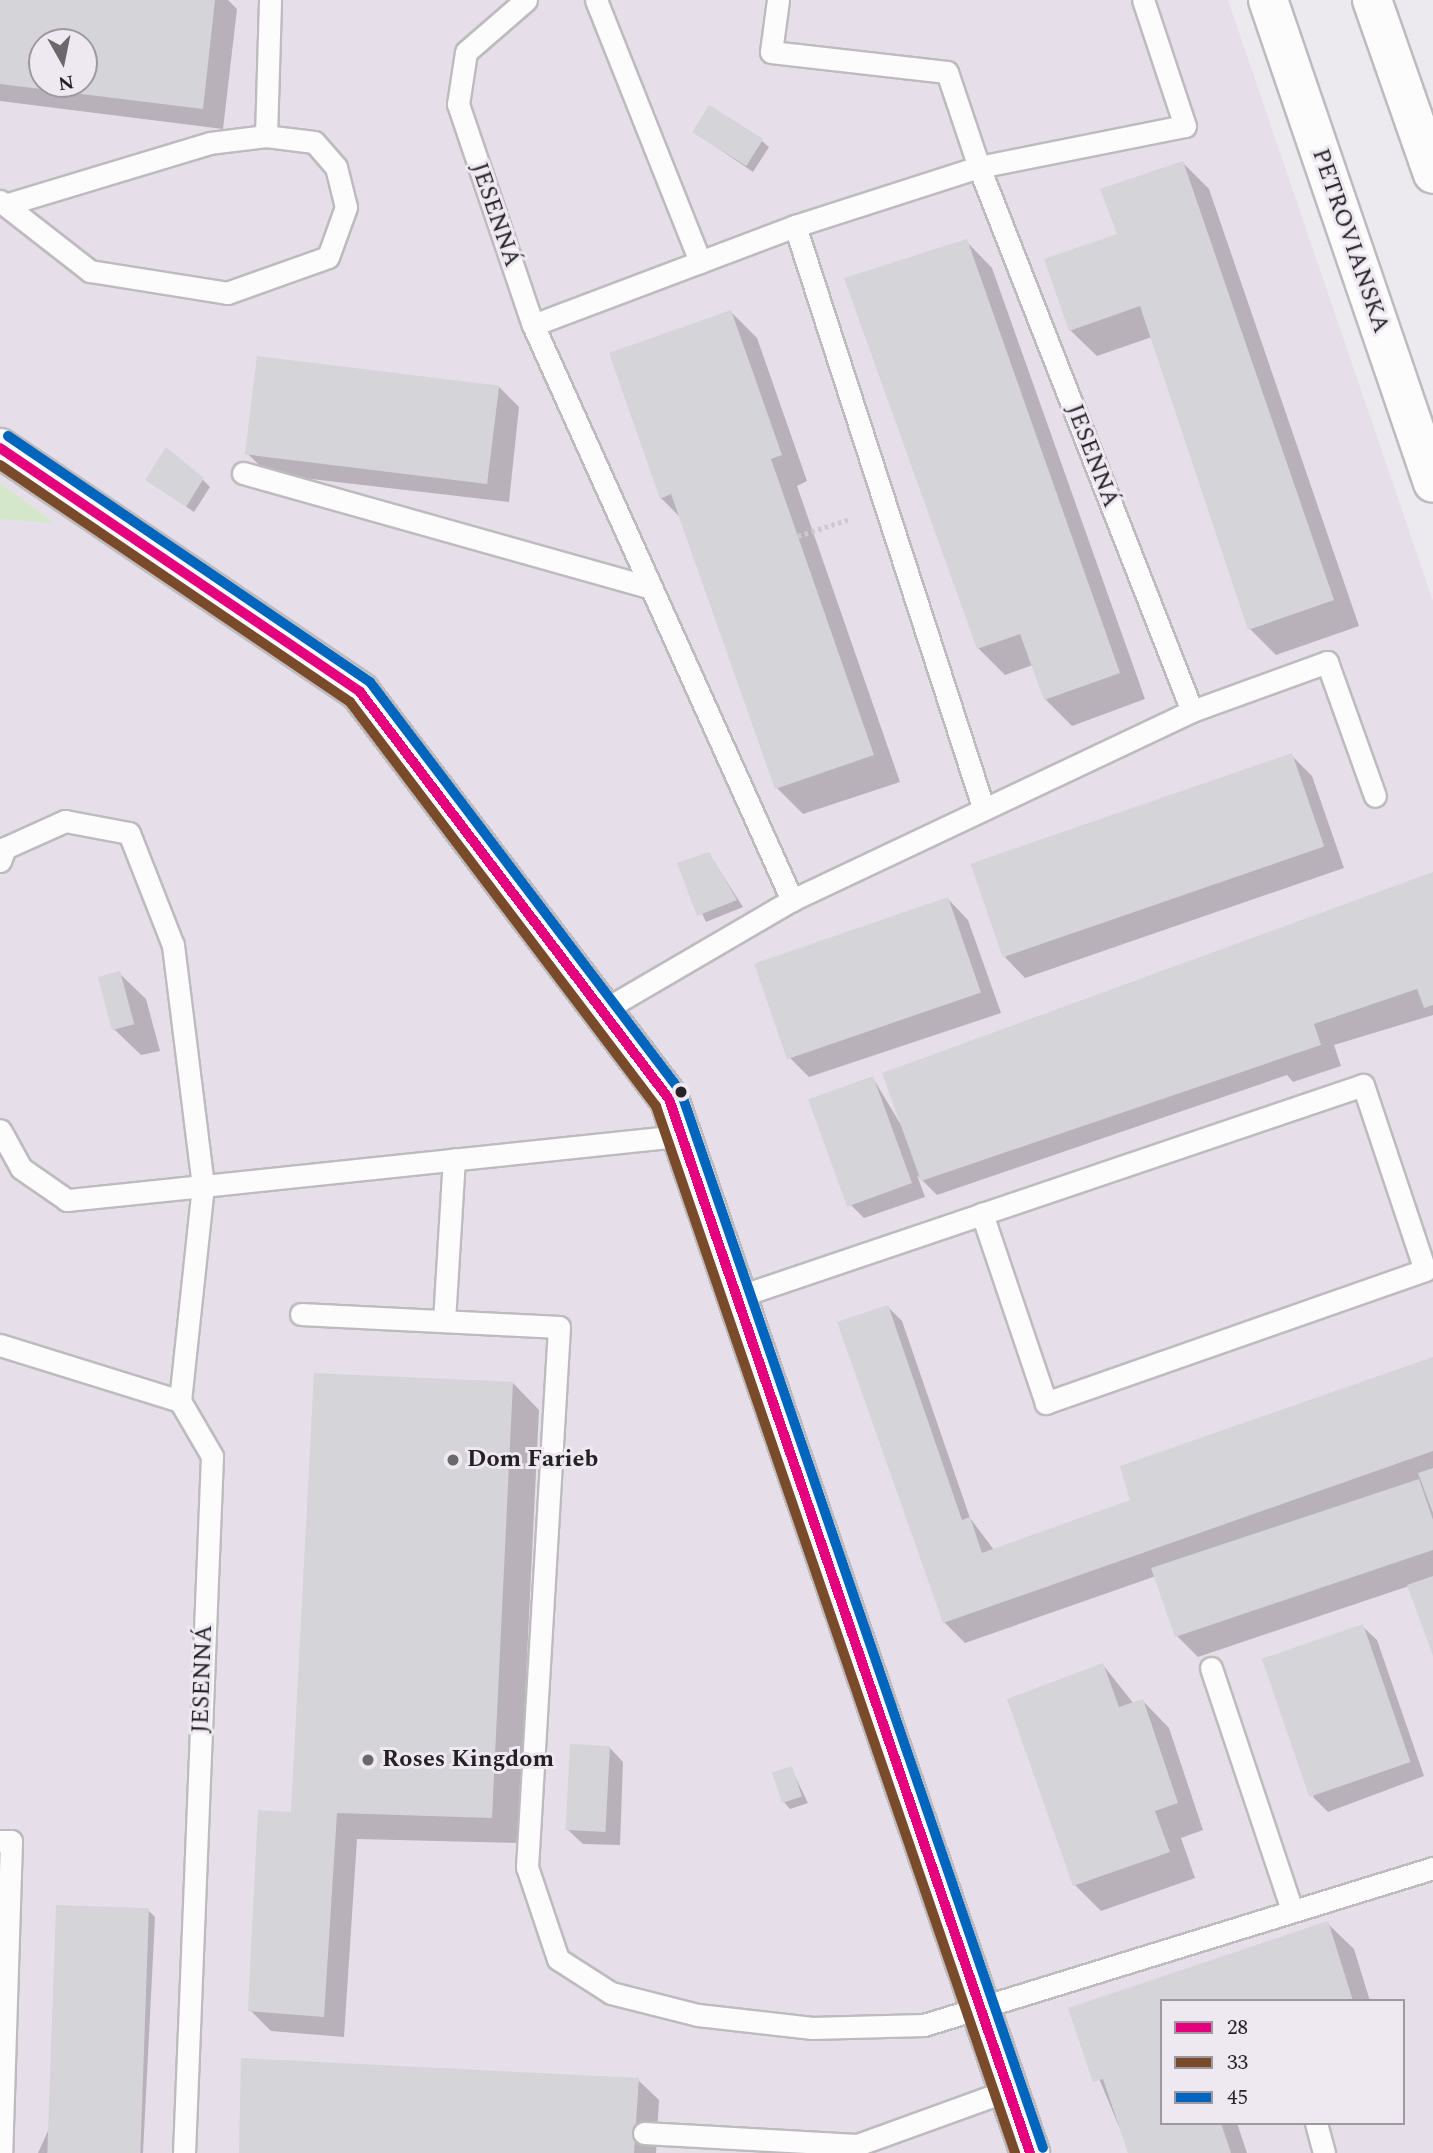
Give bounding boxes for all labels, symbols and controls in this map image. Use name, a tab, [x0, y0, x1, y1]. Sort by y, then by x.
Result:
north arrow	[28, 28, 98, 98]
text: N	[56, 67, 76, 98]
street label: PETROVIANSKA	[1305, 145, 1395, 337]
street label: JESENNÁ	[464, 159, 526, 271]
street label: JESENNÁ	[1059, 400, 1125, 512]
unlabelled marker	[674, 1085, 688, 1099]
place label: Dom Farieb	[467, 1446, 598, 1474]
marker: Dom Farieb	[445, 1452, 461, 1468]
street label: JESENNÁ	[187, 1624, 219, 1734]
place label: Roses Kingdom	[382, 1746, 554, 1774]
marker: Roses Kingdom	[360, 1752, 376, 1768]
legend	[1160, 1999, 1405, 2125]
text: 28	[1227, 2012, 1248, 2044]
text: 33	[1227, 2047, 1248, 2079]
text: 45	[1227, 2082, 1248, 2114]

